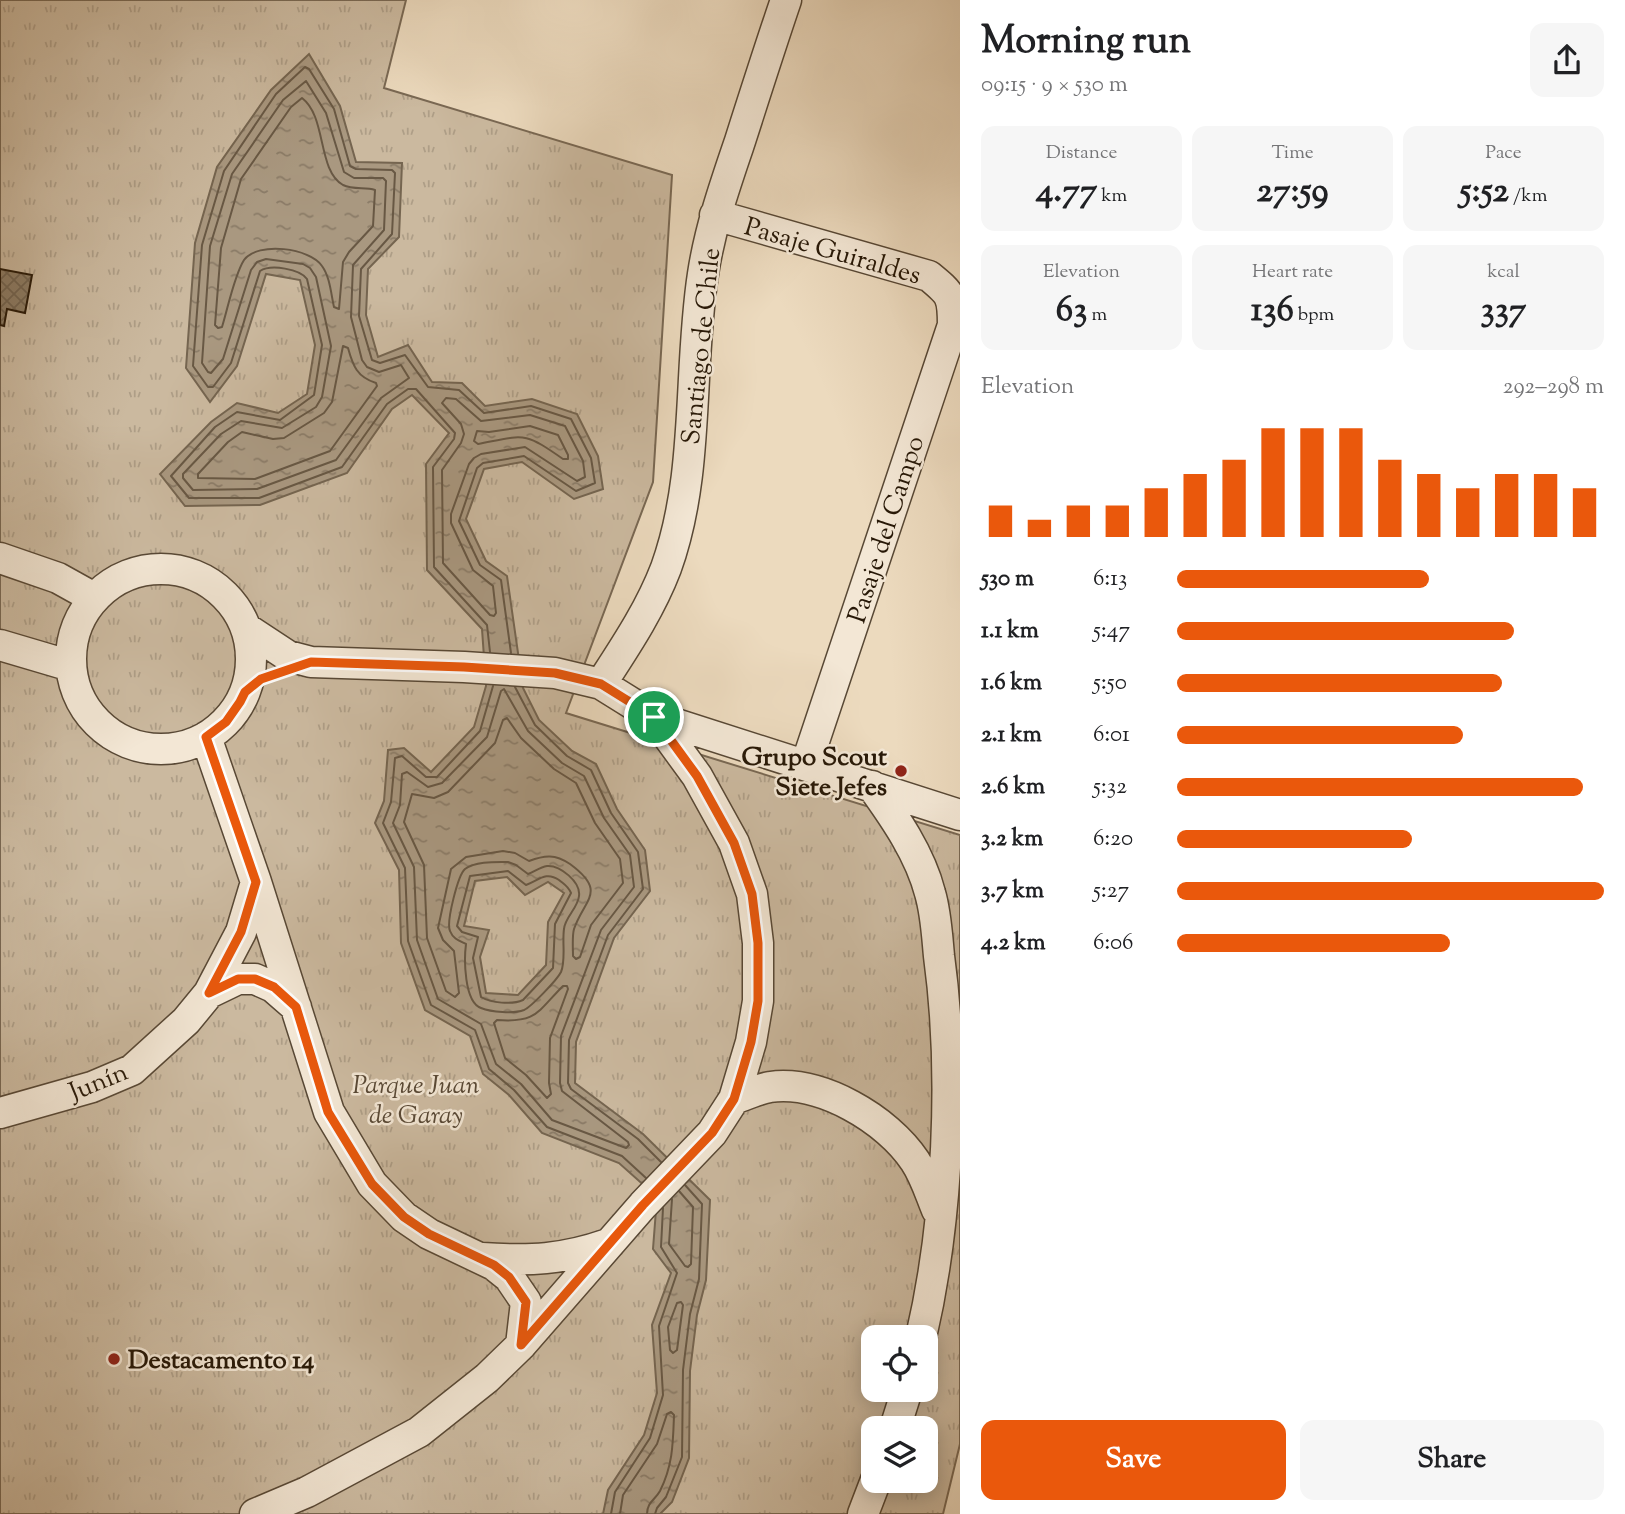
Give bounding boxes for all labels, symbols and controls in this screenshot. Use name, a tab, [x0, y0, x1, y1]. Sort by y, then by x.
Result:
text: Morning run	[981, 16, 1191, 70]
button: share	[1530, 23, 1604, 97]
text: 09:15 · 9 × 530 m	[981, 69, 1128, 102]
text: Distance	[1046, 140, 1117, 167]
text: Time	[1271, 140, 1314, 167]
text: Pace	[1485, 140, 1522, 167]
text: 4.77	[1036, 167, 1097, 218]
text: 27:59	[1257, 167, 1329, 218]
text: 5:52	[1460, 167, 1509, 218]
text: km	[1097, 183, 1127, 210]
text: /km	[1509, 183, 1547, 210]
street label: Pasaje Guiraldes	[740, 210, 925, 295]
street label: Santiago de Chile	[674, 246, 731, 446]
text: Elevation	[1043, 259, 1120, 286]
text: Heart rate	[1252, 259, 1333, 286]
text: kcal	[1487, 259, 1520, 286]
text: 63	[1056, 286, 1087, 337]
text: 136	[1251, 286, 1294, 337]
text: 337	[1481, 286, 1526, 337]
text: m	[1087, 302, 1107, 329]
text: bpm	[1294, 302, 1334, 329]
text: Elevation	[981, 371, 1074, 404]
text: 292–298 m	[1503, 371, 1604, 404]
street label: Pasaje del Campo	[840, 431, 935, 628]
text: 530 m	[981, 563, 1034, 596]
text: 6:13	[1093, 563, 1127, 596]
text: 1.1 km	[981, 615, 1039, 648]
text: 5:47	[1093, 615, 1130, 648]
text: 1.6 km	[981, 667, 1042, 700]
text: 5:50	[1093, 667, 1127, 700]
pin	[624, 687, 684, 747]
icon: arrive	[635, 698, 673, 736]
text: 2.1 km	[981, 719, 1042, 752]
text: 6:01	[1093, 719, 1130, 752]
place label: Grupo Scout Siete Jefes	[741, 740, 887, 807]
marker: Grupo Scout Siete Jefes	[893, 763, 909, 779]
text: 2.6 km	[981, 771, 1045, 804]
text: 5:32	[1093, 771, 1127, 804]
text: 3.2 km	[981, 823, 1043, 856]
text: 6:20	[1093, 823, 1133, 856]
text: 3.7 km	[981, 875, 1044, 908]
text: 5:27	[1093, 875, 1129, 908]
text: 4.2 km	[981, 927, 1046, 960]
text: 6:06	[1093, 927, 1134, 960]
street label: Junín	[62, 1055, 134, 1113]
park label: Parque Juan de Garay	[353, 1068, 480, 1135]
map controls	[861, 1325, 938, 1493]
button: locate	[861, 1325, 938, 1402]
place label: Destacamento 14	[128, 1343, 314, 1380]
marker: Destacamento 14	[106, 1351, 122, 1367]
button: layers	[861, 1416, 938, 1493]
button: Save	[981, 1420, 1286, 1500]
button: Share	[1300, 1420, 1604, 1500]

